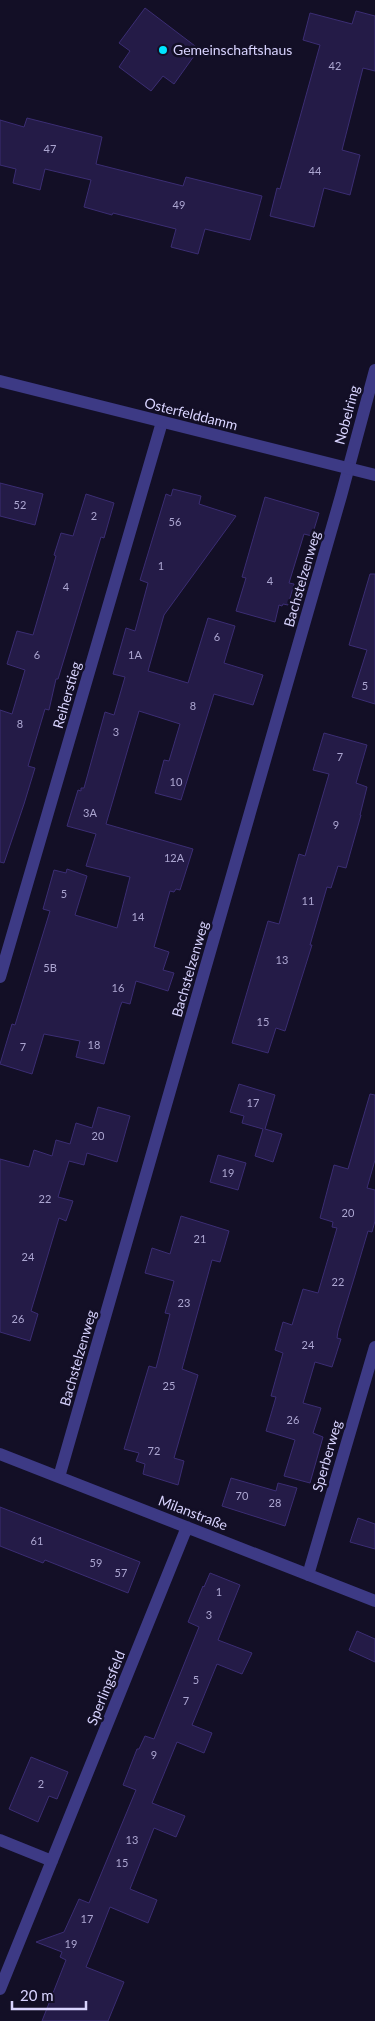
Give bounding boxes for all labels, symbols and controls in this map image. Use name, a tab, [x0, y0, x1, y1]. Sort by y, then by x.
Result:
place label: Gemeinschaftshaus	[173, 41, 292, 58]
marker: Gemeinschaftshaus	[157, 44, 169, 56]
house number: 42	[329, 59, 341, 72]
house number: 47	[44, 142, 56, 155]
house number: 44	[309, 164, 322, 177]
house number: 49	[173, 198, 185, 211]
street label: Nobelring	[330, 383, 363, 446]
street label: Osterfelddamm	[143, 394, 240, 433]
house number: 52	[14, 498, 26, 511]
house number: 2	[91, 509, 97, 522]
house number: 56	[169, 515, 181, 528]
street label: Bachstelzenweg	[280, 529, 323, 629]
house number: 1	[158, 559, 164, 572]
house number: 4	[267, 574, 274, 587]
house number: 4	[63, 580, 70, 593]
house number: 6	[214, 630, 220, 643]
house number: 6	[34, 648, 40, 661]
house number: 1A	[128, 648, 142, 661]
street label: Reiherstieg	[49, 660, 84, 730]
house number: 5	[362, 679, 368, 692]
house number: 8	[190, 699, 196, 712]
house number: 8	[17, 717, 23, 730]
house number: 3	[113, 725, 119, 738]
house number: 7	[337, 750, 343, 763]
house number: 10	[170, 775, 183, 788]
house number: 3A	[83, 806, 97, 819]
house number: 9	[333, 818, 339, 831]
house number: 12A	[164, 851, 185, 864]
house number: 5	[61, 887, 67, 900]
house number: 11	[302, 894, 314, 907]
house number: 14	[132, 910, 145, 923]
street label: Bachstelzenweg	[168, 919, 211, 1019]
house number: 13	[276, 953, 288, 966]
house number: 5B	[43, 961, 57, 974]
house number: 16	[112, 981, 124, 994]
house number: 15	[257, 1015, 269, 1028]
house number: 18	[88, 1038, 100, 1051]
house number: 7	[20, 1040, 26, 1053]
house number: 17	[247, 1096, 259, 1109]
house number: 20	[92, 1129, 105, 1142]
house number: 19	[222, 1166, 234, 1179]
house number: 22	[39, 1192, 51, 1205]
house number: 20	[342, 1206, 355, 1219]
house number: 21	[194, 1232, 206, 1245]
house number: 24	[22, 1250, 35, 1263]
house number: 22	[332, 1275, 344, 1288]
house number: 23	[178, 1296, 190, 1309]
street label: Bachstelzenweg	[56, 1308, 99, 1408]
house number: 26	[12, 1312, 24, 1325]
house number: 24	[302, 1338, 315, 1351]
house number: 25	[163, 1379, 175, 1392]
house number: 26	[287, 1413, 299, 1426]
street label: Sperberweg	[308, 1418, 345, 1494]
house number: 72	[148, 1444, 160, 1457]
house number: 70	[236, 1489, 249, 1502]
street label: Milanstraße	[156, 1492, 230, 1534]
house number: 28	[269, 1496, 281, 1509]
house number: 61	[31, 1534, 43, 1547]
house number: 59	[90, 1556, 102, 1569]
house number: 57	[115, 1566, 127, 1579]
house number: 1	[216, 1585, 222, 1598]
house number: 3	[206, 1608, 212, 1621]
street label: Sperlingsfeld	[83, 1648, 128, 1728]
house number: 5	[193, 1673, 199, 1686]
house number: 7	[183, 1694, 189, 1707]
house number: 9	[151, 1748, 157, 1761]
house number: 2	[38, 1777, 44, 1790]
house number: 13	[126, 1833, 138, 1846]
house number: 15	[116, 1856, 128, 1869]
house number: 17	[81, 1912, 93, 1925]
house number: 19	[65, 1937, 77, 1950]
scale bar	[12, 1978, 86, 2010]
text: 20 m	[20, 1986, 54, 2004]

